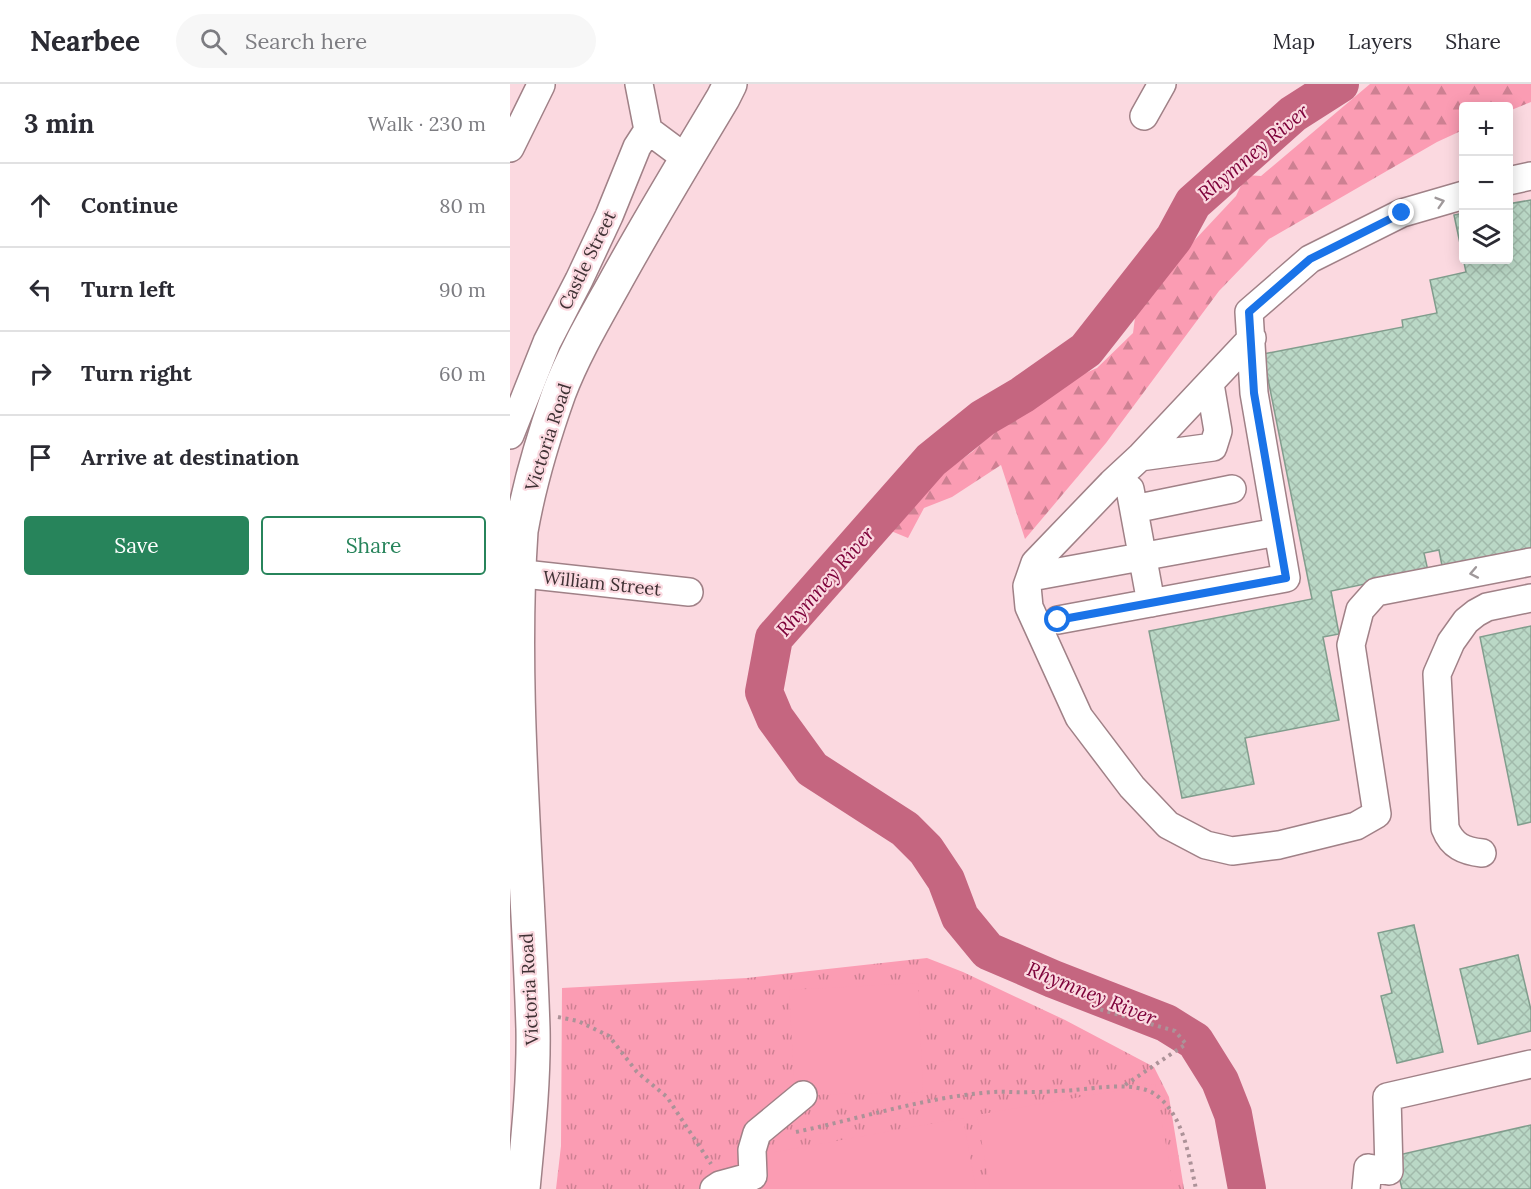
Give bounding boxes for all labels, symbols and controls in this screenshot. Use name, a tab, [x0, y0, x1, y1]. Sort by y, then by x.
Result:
search box	[176, 14, 596, 68]
text: Nearbee	[30, 23, 140, 59]
icon: search	[197, 25, 230, 58]
text: Search here	[245, 27, 367, 55]
text: Map	[1272, 28, 1315, 55]
text: Layers	[1348, 28, 1412, 55]
text: Share	[1445, 28, 1501, 55]
water label: Rhymney River	[1192, 98, 1314, 206]
map controls	[1459, 102, 1513, 264]
button: +	[1459, 102, 1513, 156]
text: 3 min	[24, 107, 94, 140]
text: Walk · 230 m	[368, 111, 486, 136]
button: −	[1459, 156, 1513, 210]
icon: ahead	[24, 189, 57, 222]
text: Continue	[81, 191, 178, 219]
text: 80 m	[439, 193, 486, 218]
one-way arrow	[1434, 197, 1445, 209]
route end	[1388, 199, 1414, 225]
street label: Castle Street	[553, 207, 621, 313]
button: layers	[1459, 210, 1513, 264]
icon: left	[24, 273, 57, 306]
text: Turn left	[81, 275, 175, 303]
text: 90 m	[439, 277, 486, 302]
icon: right	[24, 357, 57, 390]
text: Turn right	[81, 359, 192, 387]
text: 60 m	[439, 361, 486, 386]
street label: Victoria Road	[519, 380, 576, 495]
icon: arrive	[24, 441, 57, 474]
text: Arrive at destination	[81, 443, 299, 471]
button: Save	[24, 516, 249, 575]
button: Share	[261, 516, 486, 575]
water label: Rhymney River	[771, 520, 880, 641]
street label: William Street	[542, 565, 662, 601]
one-way arrow	[1469, 566, 1479, 579]
route start	[1044, 606, 1070, 632]
street label: Victoria Road	[515, 932, 543, 1047]
water label: Rhymney River	[1024, 956, 1161, 1031]

